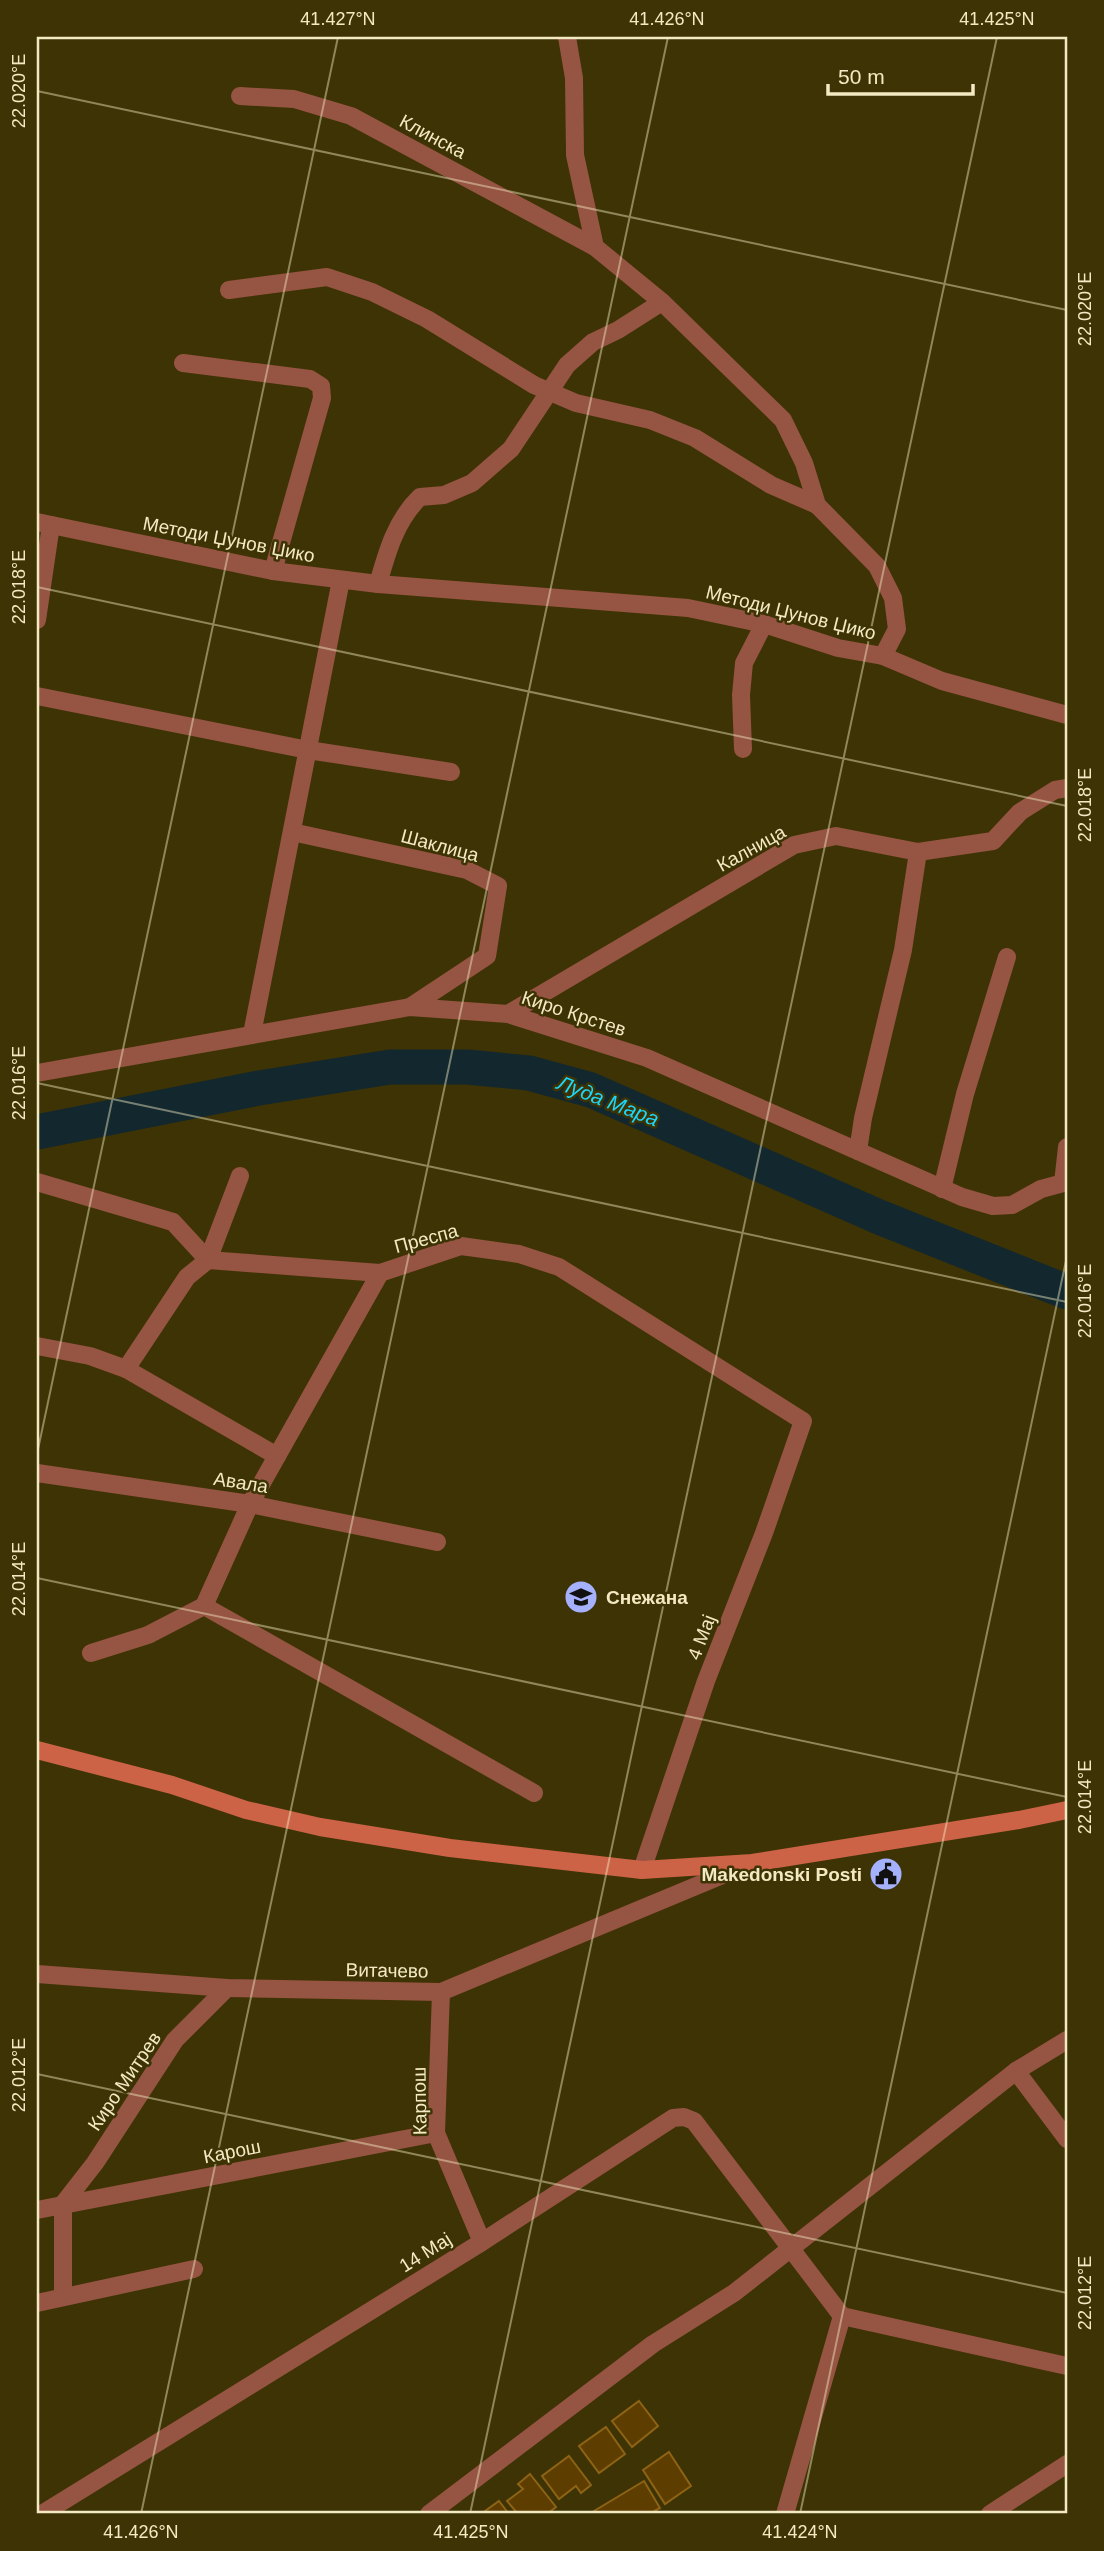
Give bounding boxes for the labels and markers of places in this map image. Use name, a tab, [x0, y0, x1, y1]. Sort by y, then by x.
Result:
school or university icon: Снежана	[562, 1578, 600, 1616]
place label: Снежана	[606, 1587, 688, 1608]
public building icon: Makedonski Posti	[867, 1855, 905, 1893]
place label: Makedonski Posti	[702, 1864, 862, 1885]

